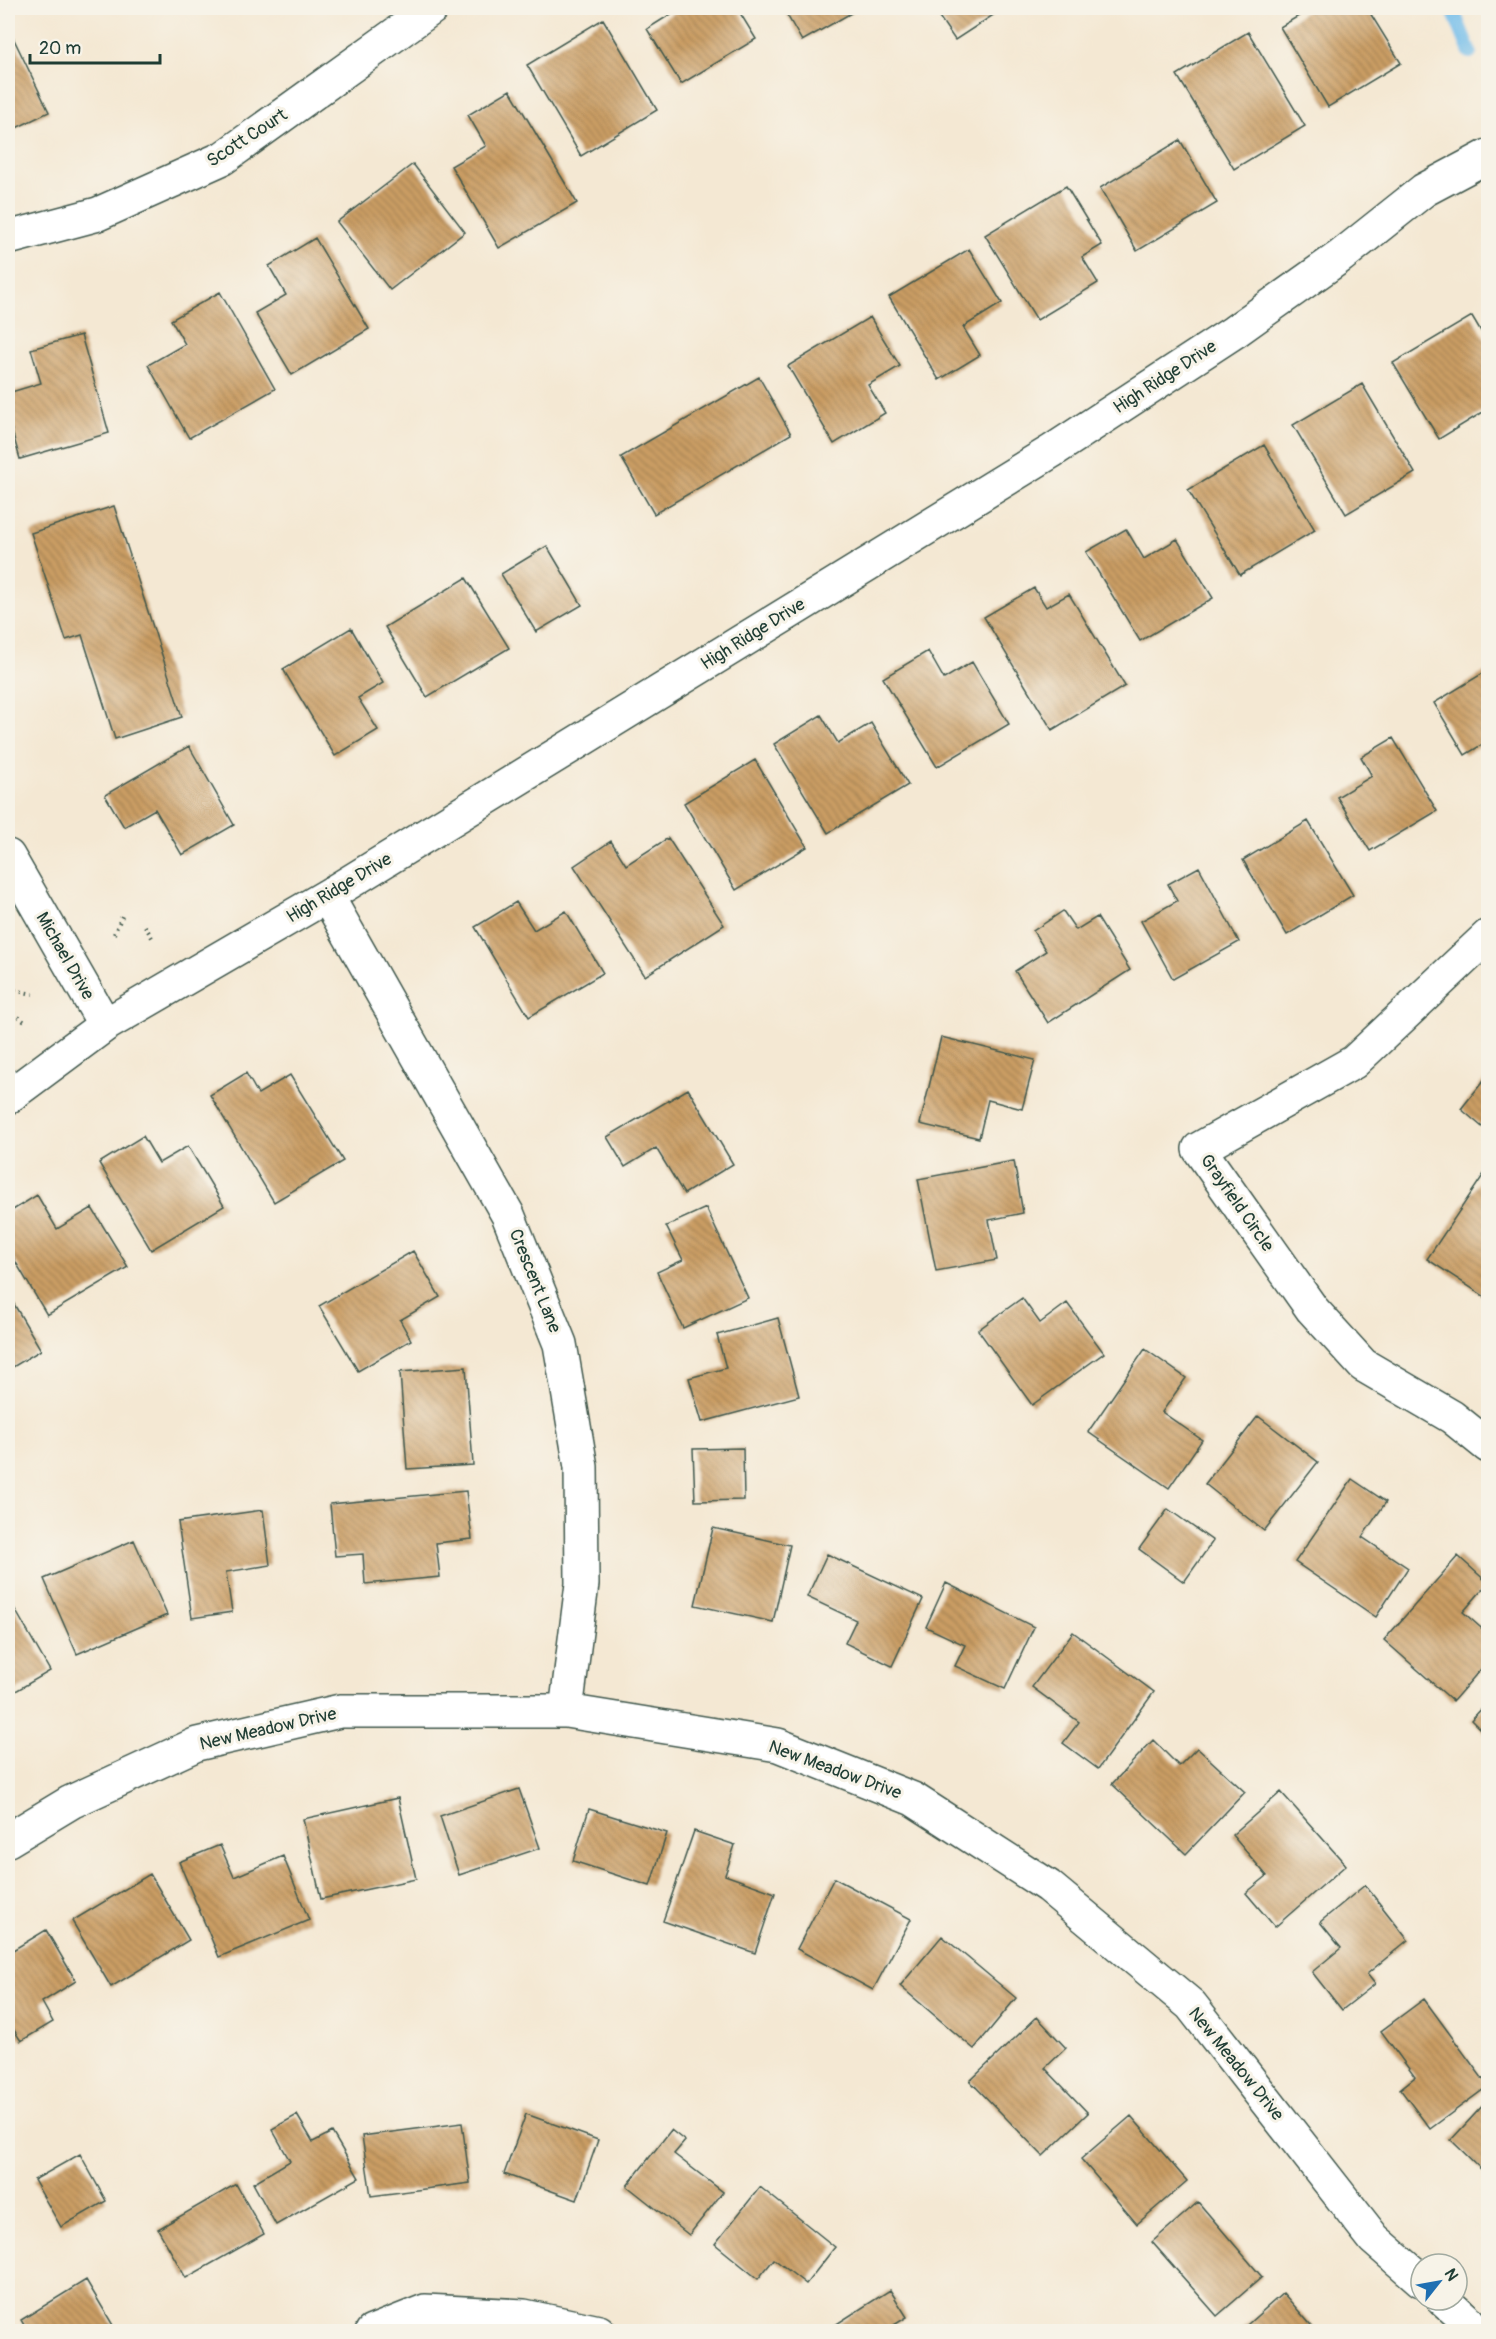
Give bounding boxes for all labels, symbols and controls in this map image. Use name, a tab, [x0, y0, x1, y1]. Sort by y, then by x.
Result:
scale bar	[30, 27, 160, 65]
text: 20 m	[39, 37, 81, 60]
street label: Scott Court	[202, 103, 292, 172]
street label: High Ridge Drive	[1109, 335, 1221, 419]
street label: High Ridge Drive	[697, 593, 810, 675]
street label: High Ridge Drive	[282, 847, 396, 928]
street label: Michael Drive	[31, 908, 99, 1004]
street label: Grayfield Circle	[1195, 1150, 1279, 1256]
street label: Crescent Lane	[504, 1226, 566, 1336]
street label: New Meadow Drive	[197, 1702, 339, 1756]
street label: New Meadow Drive	[765, 1735, 905, 1805]
street label: New Meadow Drive	[1183, 2002, 1289, 2126]
north arrow	[1409, 2252, 1469, 2312]
text: N	[1440, 2265, 1462, 2285]

